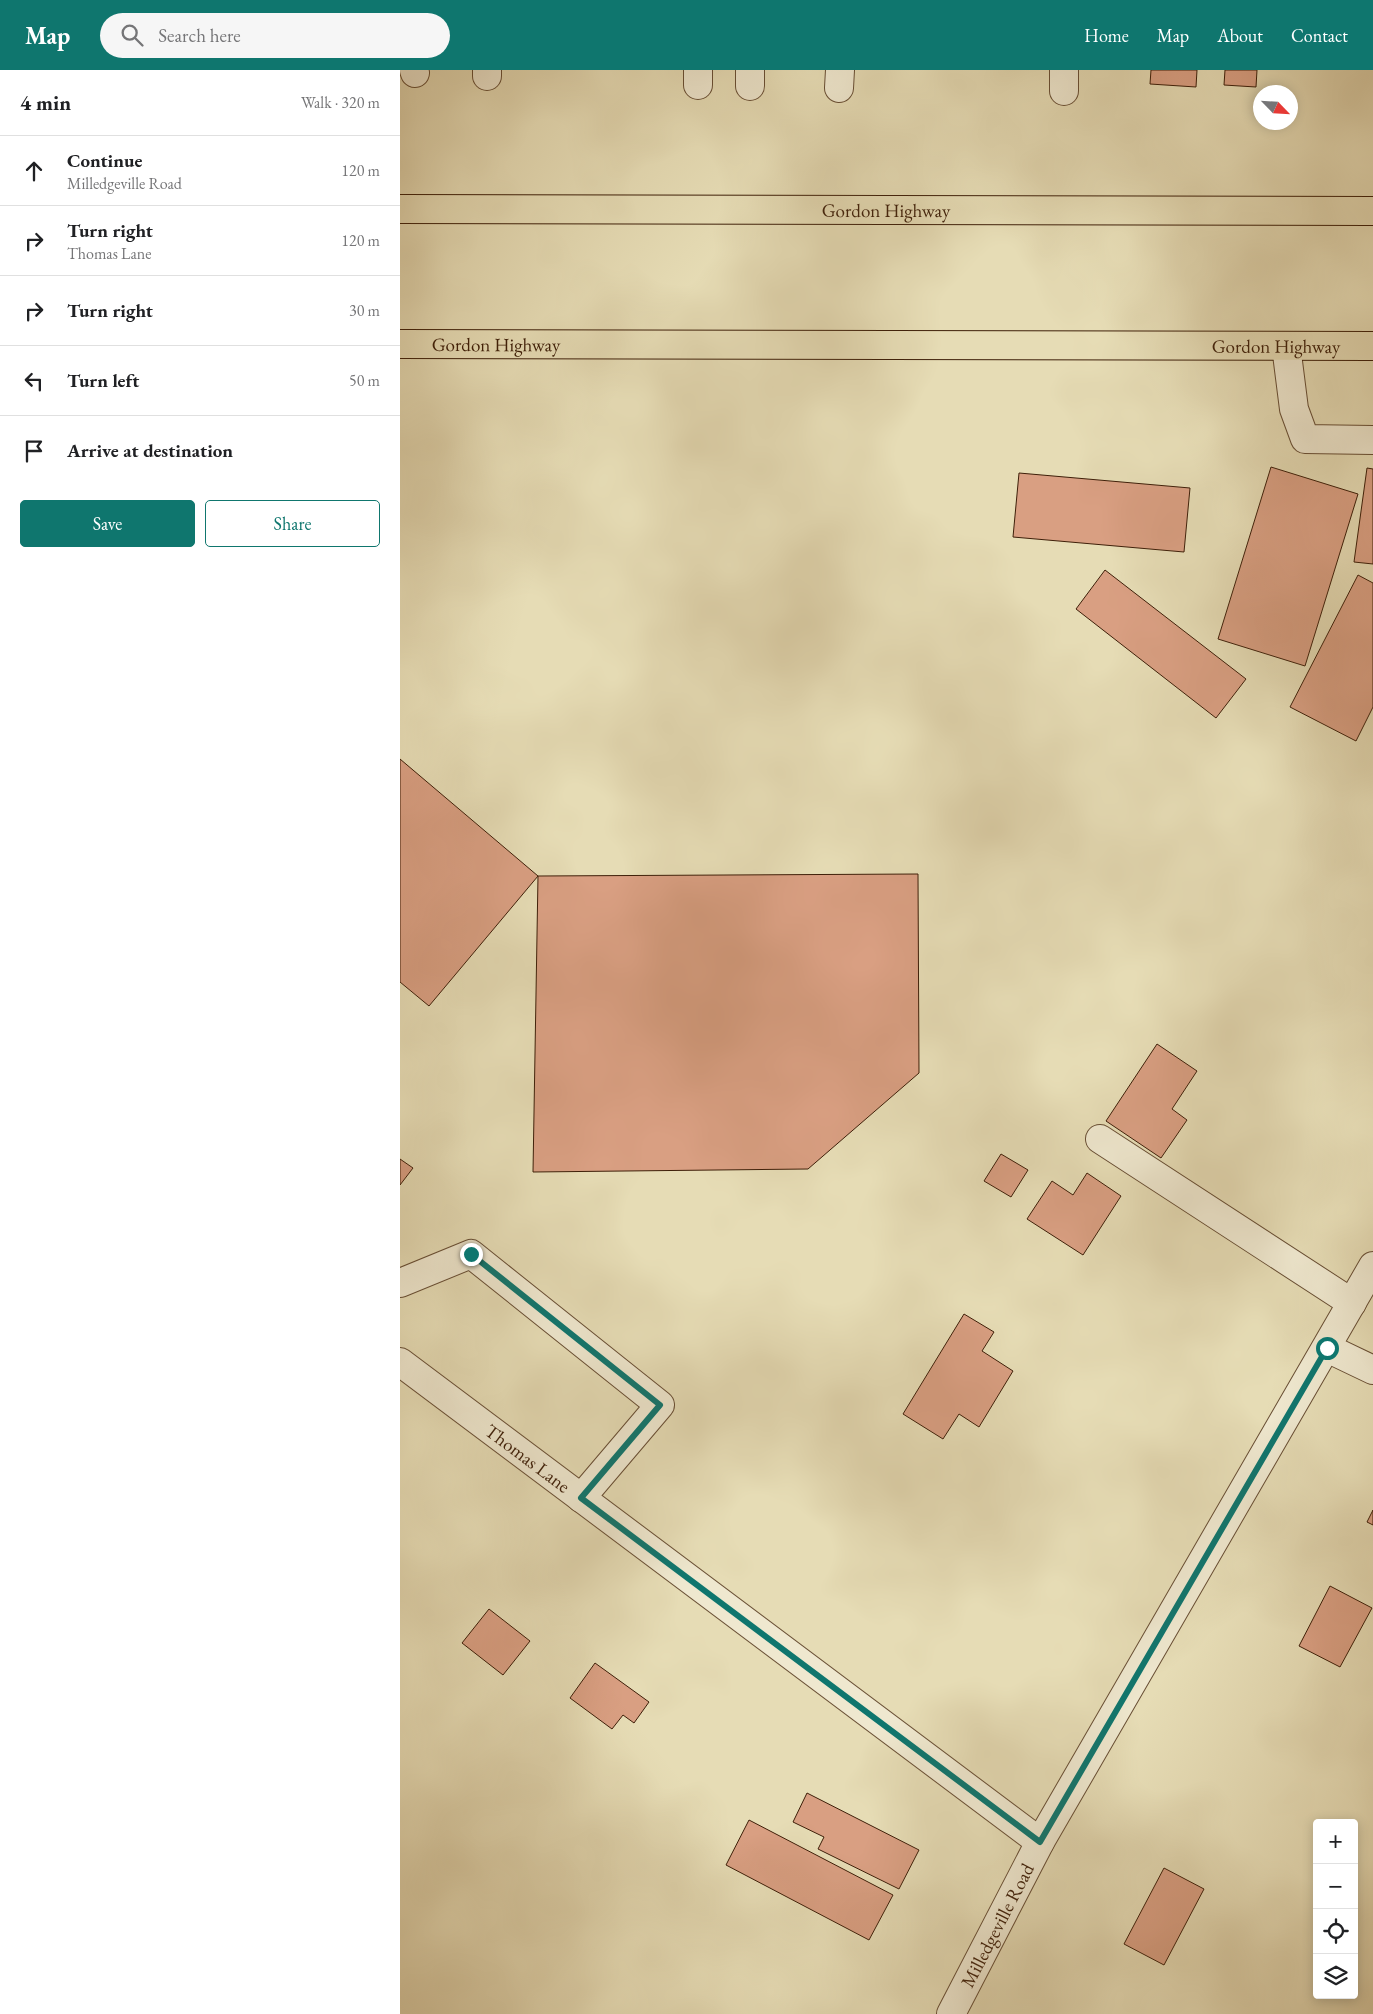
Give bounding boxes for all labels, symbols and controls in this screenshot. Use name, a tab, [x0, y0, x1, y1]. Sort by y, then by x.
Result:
search box	[100, 13, 450, 58]
text: Map	[25, 20, 70, 51]
icon: search	[118, 21, 146, 49]
text: Search here	[158, 23, 241, 48]
text: Home	[1084, 24, 1129, 47]
text: Map	[1157, 24, 1189, 47]
text: About	[1217, 24, 1263, 47]
text: Contact	[1291, 24, 1348, 47]
north arrow	[1253, 85, 1298, 130]
text: 4 min	[20, 89, 71, 116]
text: Walk · 320 m	[301, 92, 380, 113]
text: Continue	[67, 148, 142, 173]
icon: ahead	[20, 157, 48, 185]
text: 120 m	[341, 160, 380, 181]
text: Milledgeville Road	[67, 173, 182, 194]
street label: Gordon Highway	[822, 197, 951, 223]
text: Turn right	[67, 218, 153, 243]
icon: right	[20, 227, 48, 255]
text: 120 m	[341, 230, 380, 251]
text: Thomas Lane	[67, 243, 152, 264]
icon: right	[20, 297, 48, 325]
text: Turn right	[67, 298, 153, 323]
text: 30 m	[349, 300, 380, 321]
street label: Gordon Highway	[432, 332, 561, 357]
street label: Gordon Highway	[1212, 333, 1341, 358]
icon: left	[20, 367, 48, 395]
text: Turn left	[67, 368, 139, 393]
text: 50 m	[349, 370, 380, 391]
icon: arrive	[20, 437, 48, 465]
text: Arrive at destination	[67, 438, 233, 463]
button: Save	[20, 500, 195, 547]
button: Share	[205, 500, 380, 547]
route end	[460, 1243, 483, 1266]
route start	[1316, 1337, 1339, 1360]
street label: Thomas Lane	[480, 1418, 576, 1498]
map controls	[1313, 1819, 1358, 1999]
button: +	[1313, 1819, 1358, 1864]
street label: Milledgeville Road	[954, 1858, 1040, 1992]
button: −	[1313, 1864, 1358, 1909]
button: locate	[1313, 1909, 1358, 1954]
button: layers	[1313, 1954, 1358, 1999]

